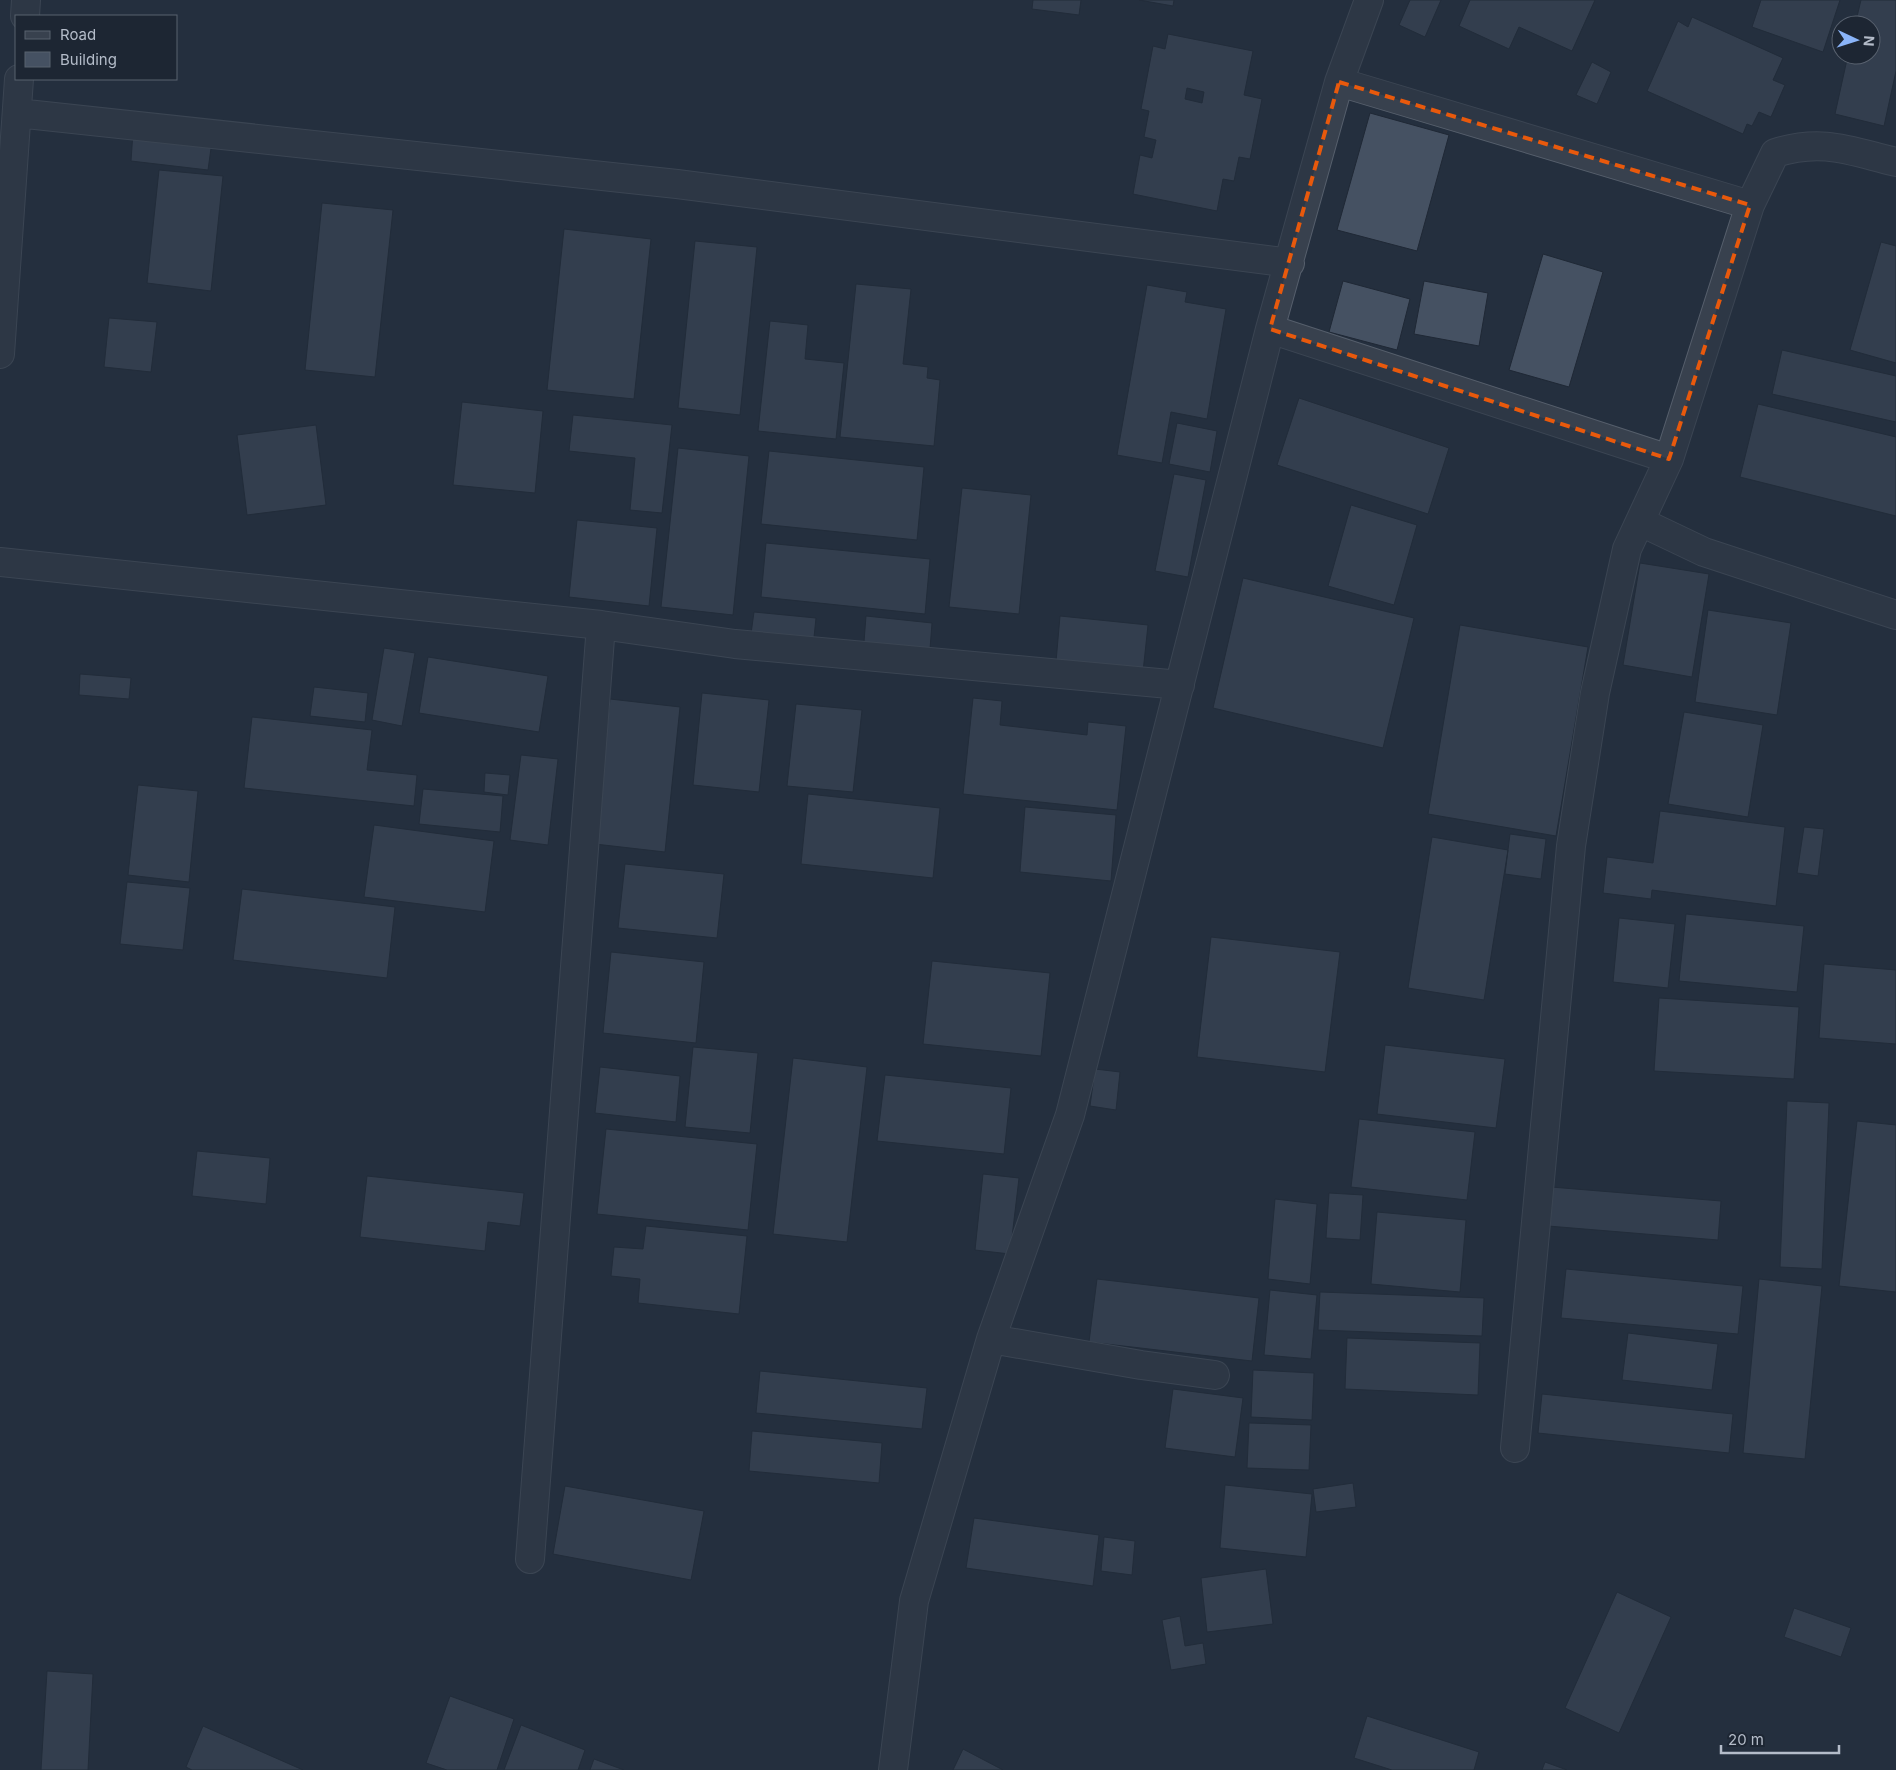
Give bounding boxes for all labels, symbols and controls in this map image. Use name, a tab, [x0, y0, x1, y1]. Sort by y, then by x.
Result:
legend	[15, 15, 178, 80]
north arrow	[1831, 15, 1881, 65]
text: Road	[60, 25, 96, 44]
text: N	[1861, 35, 1878, 47]
text: Building	[60, 50, 117, 69]
scale bar	[1721, 1722, 1838, 1754]
text: 20 m	[1728, 1730, 1764, 1749]

